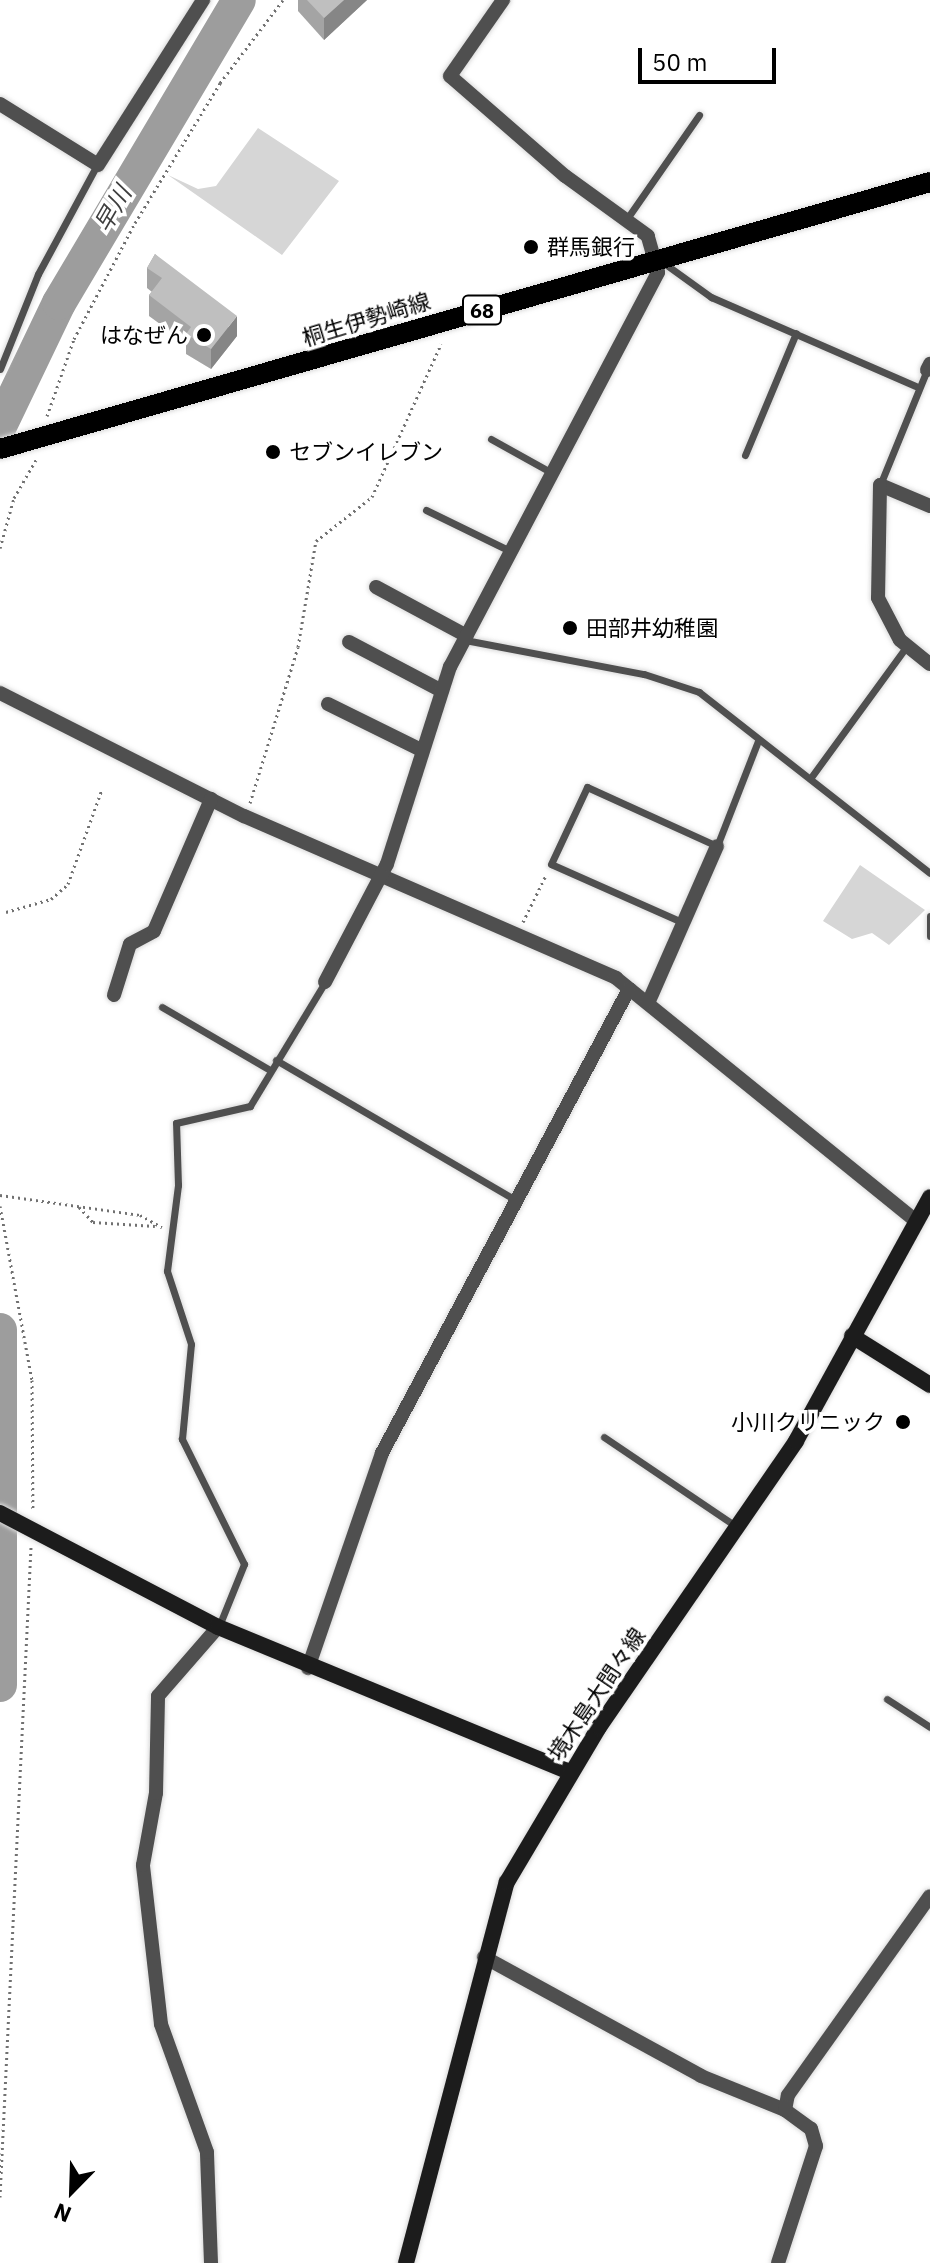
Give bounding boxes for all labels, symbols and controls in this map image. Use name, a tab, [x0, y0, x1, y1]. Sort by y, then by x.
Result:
scale bar	[642, 32, 780, 82]
text: 50 m	[652, 46, 707, 78]
water label: 早川	[89, 181, 137, 237]
place label: 群馬銀行	[547, 234, 635, 260]
marker: 群馬銀行	[522, 238, 540, 256]
street label: 桐生伊勢崎線	[299, 287, 433, 351]
road number: 68	[462, 294, 502, 326]
place label: はなぜん	[100, 322, 188, 348]
marker: はなぜん	[195, 326, 213, 344]
place label: セブンイレブン	[289, 439, 443, 465]
marker: セブンイレブン	[264, 443, 282, 461]
place label: 田部井幼稚園	[586, 615, 718, 641]
marker: 田部井幼稚園	[561, 619, 579, 637]
place label: 小川クリニック	[731, 1409, 885, 1435]
marker: 小川クリニック	[892, 1411, 914, 1433]
street label: 境木島大間々線	[542, 1623, 650, 1765]
north arrow	[32, 2151, 112, 2231]
text: N	[49, 2197, 75, 2230]

